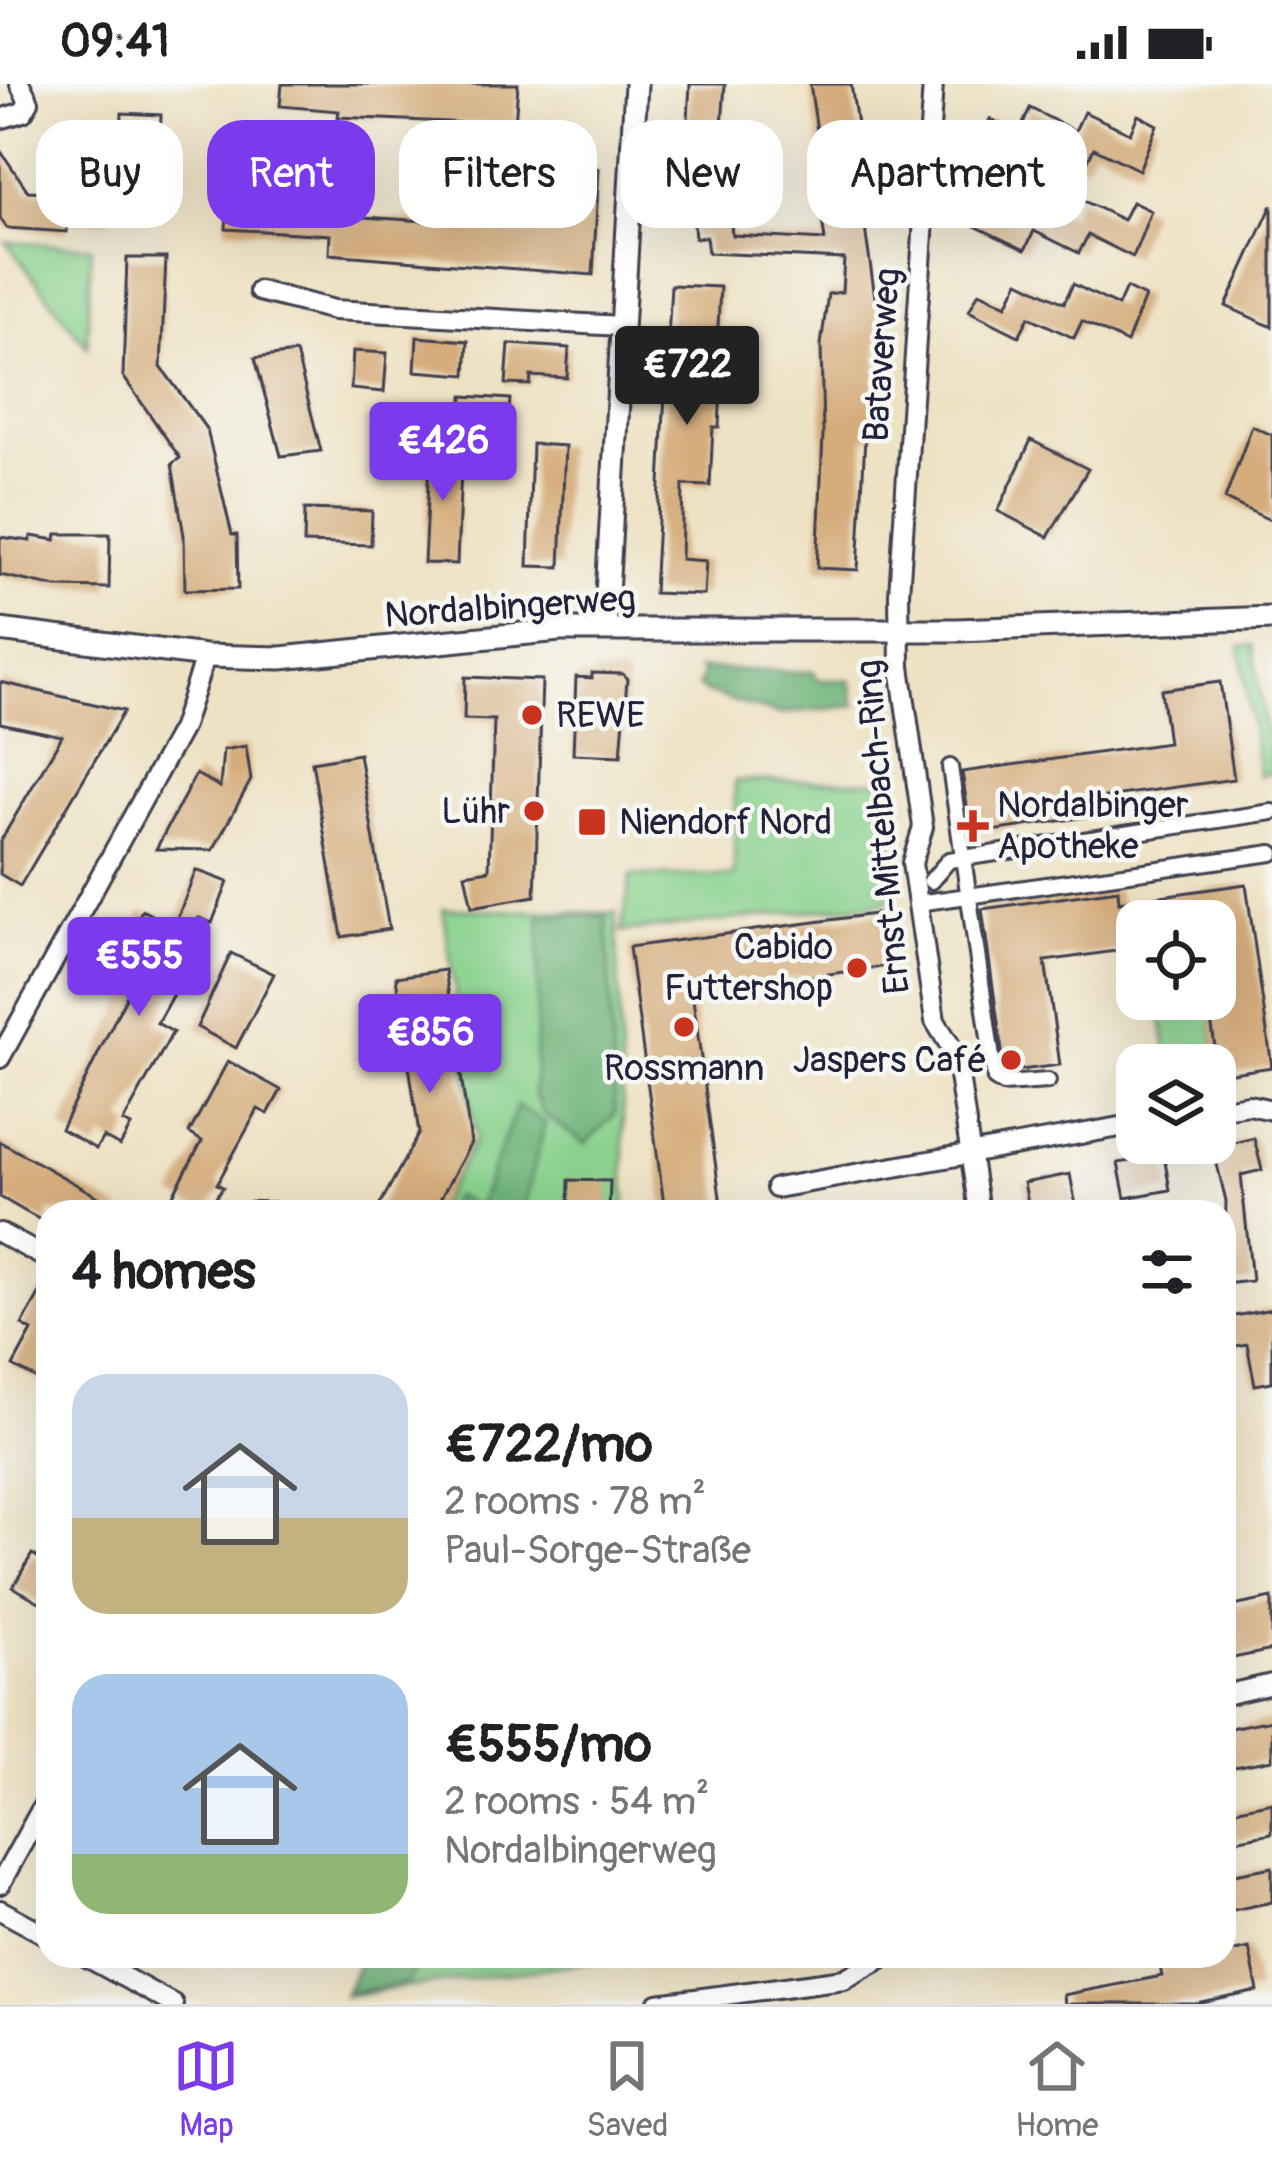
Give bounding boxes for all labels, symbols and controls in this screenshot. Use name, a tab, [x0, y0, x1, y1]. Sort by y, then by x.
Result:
text: 09:41	[60, 14, 170, 70]
chip: Buy	[36, 120, 183, 228]
chip: Rent	[207, 120, 375, 228]
chip: Filters	[399, 120, 597, 228]
chip: New	[621, 120, 783, 228]
chip: Apartment	[807, 120, 1087, 228]
street label: Bataverweg	[853, 267, 911, 443]
pin: €722	[616, 326, 758, 428]
text: €722	[642, 340, 732, 389]
pin: €426	[372, 402, 514, 504]
text: €426	[397, 416, 489, 465]
street label: Nordalbingerweg	[383, 576, 637, 638]
street label: Ernst-Mittelbach-Ring	[846, 658, 920, 996]
place label: REWE	[556, 693, 645, 738]
marker: REWE	[519, 702, 545, 728]
place label: Nordalbinger Apotheke	[997, 783, 1189, 869]
place label: Lühr	[441, 789, 510, 834]
marker: Lühr	[521, 798, 547, 824]
place label: Niendorf Nord	[619, 800, 832, 845]
marker: Niendorf Nord	[576, 806, 608, 838]
marker: Nordalbinger Apotheke	[960, 813, 986, 839]
map controls	[1116, 900, 1236, 1164]
button: locate	[1116, 900, 1236, 1020]
pin: €555	[68, 917, 210, 1019]
place label: Cabido Futtershop	[664, 925, 833, 1011]
text: €555	[94, 931, 184, 980]
marker: Cabido Futtershop	[844, 955, 870, 981]
pin: €856	[359, 994, 501, 1096]
text: €856	[385, 1008, 475, 1057]
marker: Rossmann	[671, 1014, 697, 1040]
place label: Jaspers Café	[793, 1038, 987, 1083]
button: layers	[1116, 1044, 1236, 1164]
place label: Rossmann	[604, 1046, 764, 1091]
marker: Jaspers Café	[998, 1047, 1024, 1073]
icon: filters	[1134, 1239, 1200, 1305]
text: 4 homes	[72, 1240, 256, 1304]
text: €722/mo	[444, 1413, 653, 1477]
icon: home	[168, 1422, 312, 1566]
text: 2 rooms · 78 m²	[444, 1477, 706, 1526]
text: Paul-Sorge-Straße	[444, 1526, 751, 1575]
text: €555/mo	[444, 1713, 652, 1777]
icon: home	[168, 1722, 312, 1866]
text: 2 rooms · 54 m²	[444, 1777, 709, 1826]
text: Nordalbingerweg	[444, 1826, 717, 1875]
tab: Map	[173, 2033, 239, 2146]
tab: Saved	[586, 2033, 668, 2146]
tab: Home	[1015, 2033, 1099, 2146]

